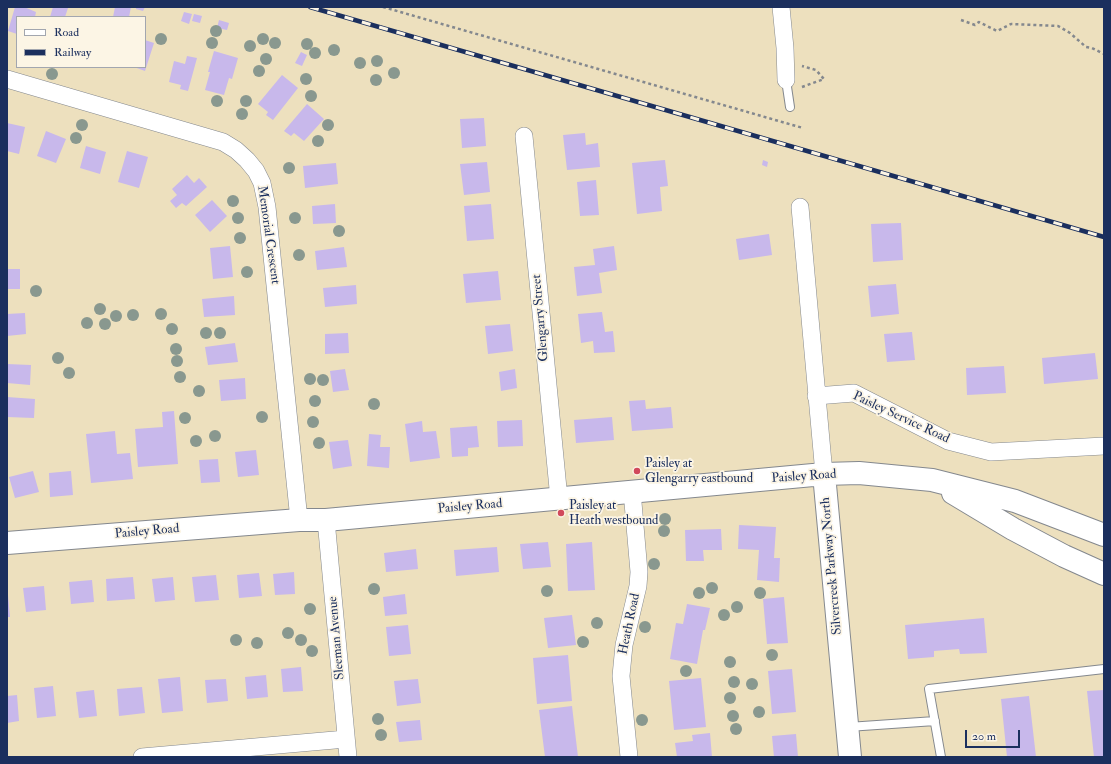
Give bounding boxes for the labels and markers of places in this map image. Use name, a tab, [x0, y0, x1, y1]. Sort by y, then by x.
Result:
place label: Paisley at Glengarry eastbound	[645, 456, 753, 487]
marker: Paisley at Glengarry eastbound	[632, 466, 642, 476]
place label: Paisley at Heath westbound	[569, 498, 659, 529]
marker: Paisley at Heath westbound	[556, 508, 566, 518]

